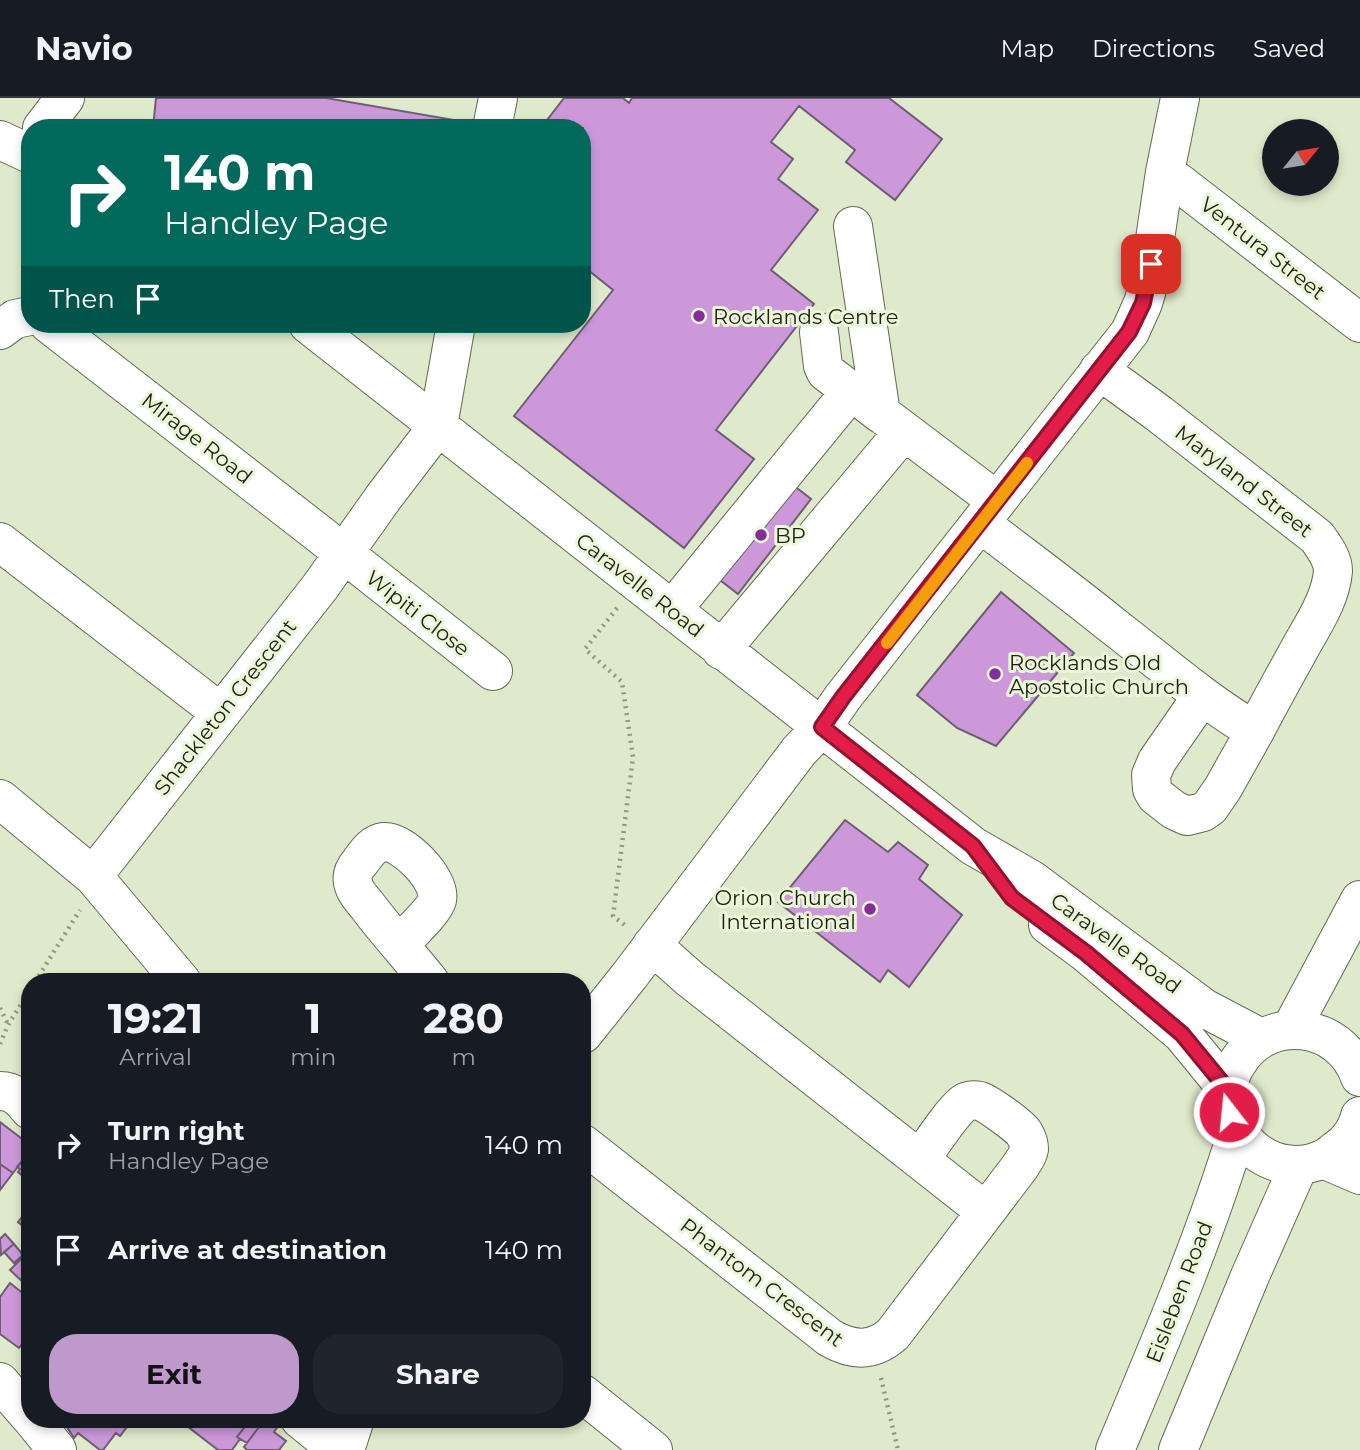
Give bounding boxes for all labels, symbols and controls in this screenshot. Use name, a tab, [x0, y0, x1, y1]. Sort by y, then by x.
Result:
text: Navio	[35, 28, 133, 68]
text: Map	[1001, 34, 1054, 63]
text: Directions	[1092, 34, 1215, 63]
text: Saved	[1253, 34, 1325, 63]
north arrow	[1262, 119, 1339, 196]
map controls	[1262, 119, 1339, 196]
text: 140 m	[164, 143, 316, 202]
icon: right	[49, 147, 140, 238]
street label: Ventura Street	[1195, 191, 1331, 305]
text: Handley Page	[164, 203, 388, 242]
pin	[1121, 234, 1181, 294]
icon: arrive	[1132, 245, 1170, 283]
icon: arrive	[129, 280, 167, 318]
text: Then	[49, 283, 115, 315]
place label: Rocklands Centre	[713, 304, 898, 329]
marker: Rocklands Centre	[691, 308, 707, 324]
street label: Mirage Road	[137, 387, 257, 489]
street label: Maryland Street	[1170, 420, 1318, 542]
place label: BP	[775, 523, 806, 548]
street label: Caravelle Road	[571, 527, 709, 643]
marker: BP	[753, 527, 769, 543]
street label: Wipiti Close	[361, 565, 475, 661]
street label: Shackleton Crescent	[149, 614, 301, 800]
place label: Rocklands Old Apostolic Church	[1009, 650, 1189, 699]
marker: Rocklands Old Apostolic Church	[987, 666, 1003, 682]
place label: Orion Church International	[714, 885, 856, 934]
street label: Caravelle Road	[1046, 887, 1186, 999]
marker: Orion Church International	[862, 901, 878, 917]
text: 19:21	[108, 992, 203, 1044]
text: 1	[305, 992, 321, 1044]
text: 280	[423, 992, 504, 1044]
text: Arrival	[119, 1043, 192, 1071]
text: min	[290, 1043, 336, 1071]
text: m	[451, 1043, 476, 1071]
position arrow	[1192, 1075, 1266, 1149]
text: Turn right	[108, 1115, 244, 1147]
icon: right	[49, 1126, 87, 1164]
text: 140 m	[485, 1129, 563, 1161]
text: Handley Page	[108, 1147, 269, 1175]
street label: Phantom Crescent	[675, 1212, 849, 1352]
street label: Eisleben Road	[1140, 1218, 1218, 1366]
icon: arrive	[49, 1231, 87, 1269]
text: Arrive at destination	[108, 1234, 387, 1266]
text: 140 m	[485, 1234, 563, 1266]
button: Exit	[49, 1334, 299, 1414]
button: Share	[313, 1334, 563, 1414]

